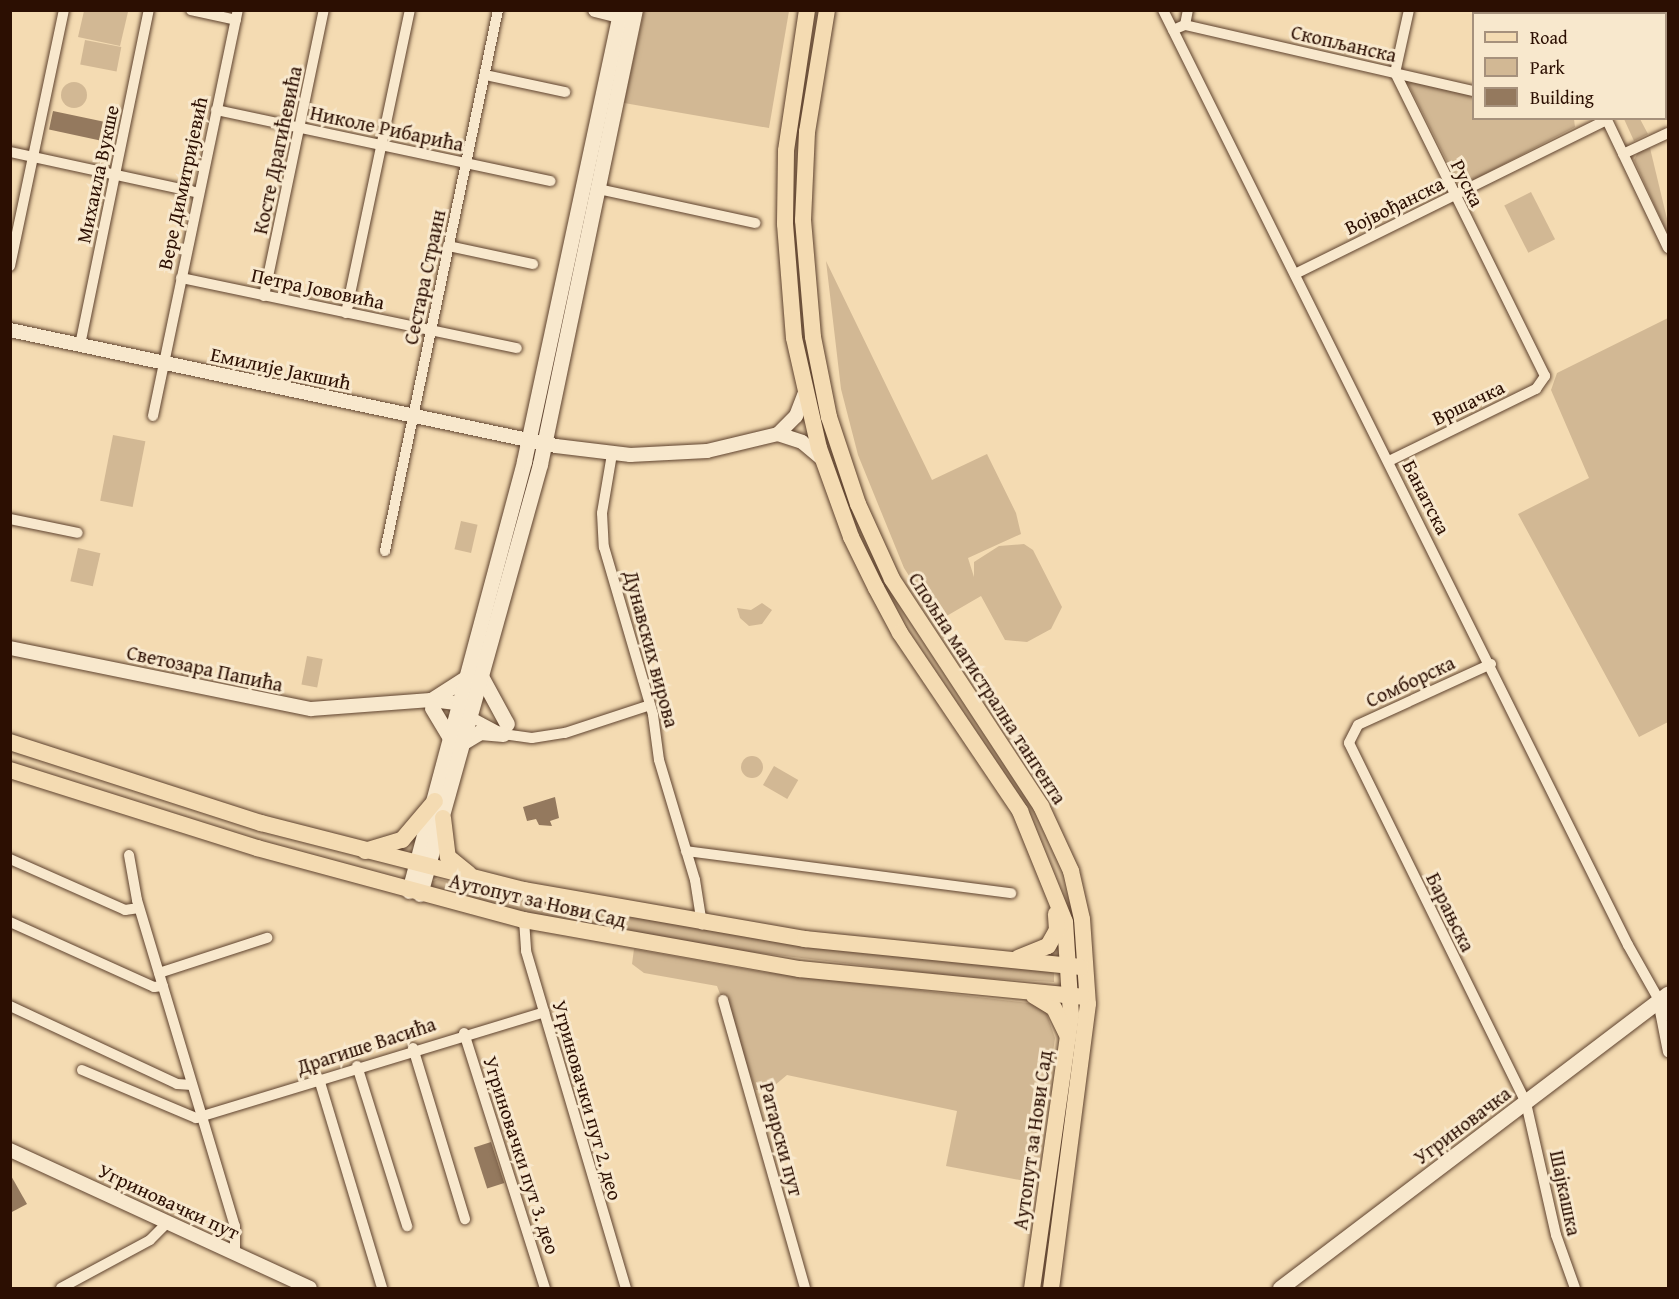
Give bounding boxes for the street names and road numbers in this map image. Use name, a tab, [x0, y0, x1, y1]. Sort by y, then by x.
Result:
street label: Скопљанска	[1289, 19, 1399, 67]
street label: Косте Драгићевића	[247, 64, 307, 236]
street label: Вере Димитријевић	[152, 94, 212, 272]
street label: Николе Рибарића	[308, 100, 466, 156]
street label: Михаила Вукше	[71, 103, 123, 245]
street label: Руска	[1446, 155, 1490, 211]
street label: Војвођанска	[1340, 171, 1448, 239]
street label: Сестара Страин	[398, 207, 450, 347]
street label: Петра Јововића	[249, 262, 387, 314]
street label: Емилије Јакшић	[209, 341, 353, 395]
street label: Вршачка	[1428, 374, 1508, 430]
street label: Банатска	[1398, 456, 1456, 538]
street label: Дунавских вирова	[619, 568, 685, 730]
street label: Спољна магистрална тангента	[904, 568, 1072, 808]
street label: Светозара Папића	[125, 640, 285, 696]
street label: Сомборска	[1362, 650, 1458, 712]
street label: Аутопут за Нови Сад	[447, 868, 629, 932]
street label: Барањска	[1422, 868, 1480, 956]
street label: Угриновачки пут 2. део	[548, 997, 628, 1203]
street label: Драгише Васића	[293, 1011, 439, 1079]
street label: Аутопут за Нови Сад	[1008, 1049, 1056, 1231]
street label: Угриновачки пут 3. део	[479, 1053, 565, 1257]
street label: Ратарски пут	[755, 1079, 809, 1199]
street label: Угриновачка	[1409, 1081, 1515, 1169]
street label: Шајкашка	[1545, 1148, 1587, 1238]
street label: Угриновачки пут	[95, 1158, 243, 1244]

